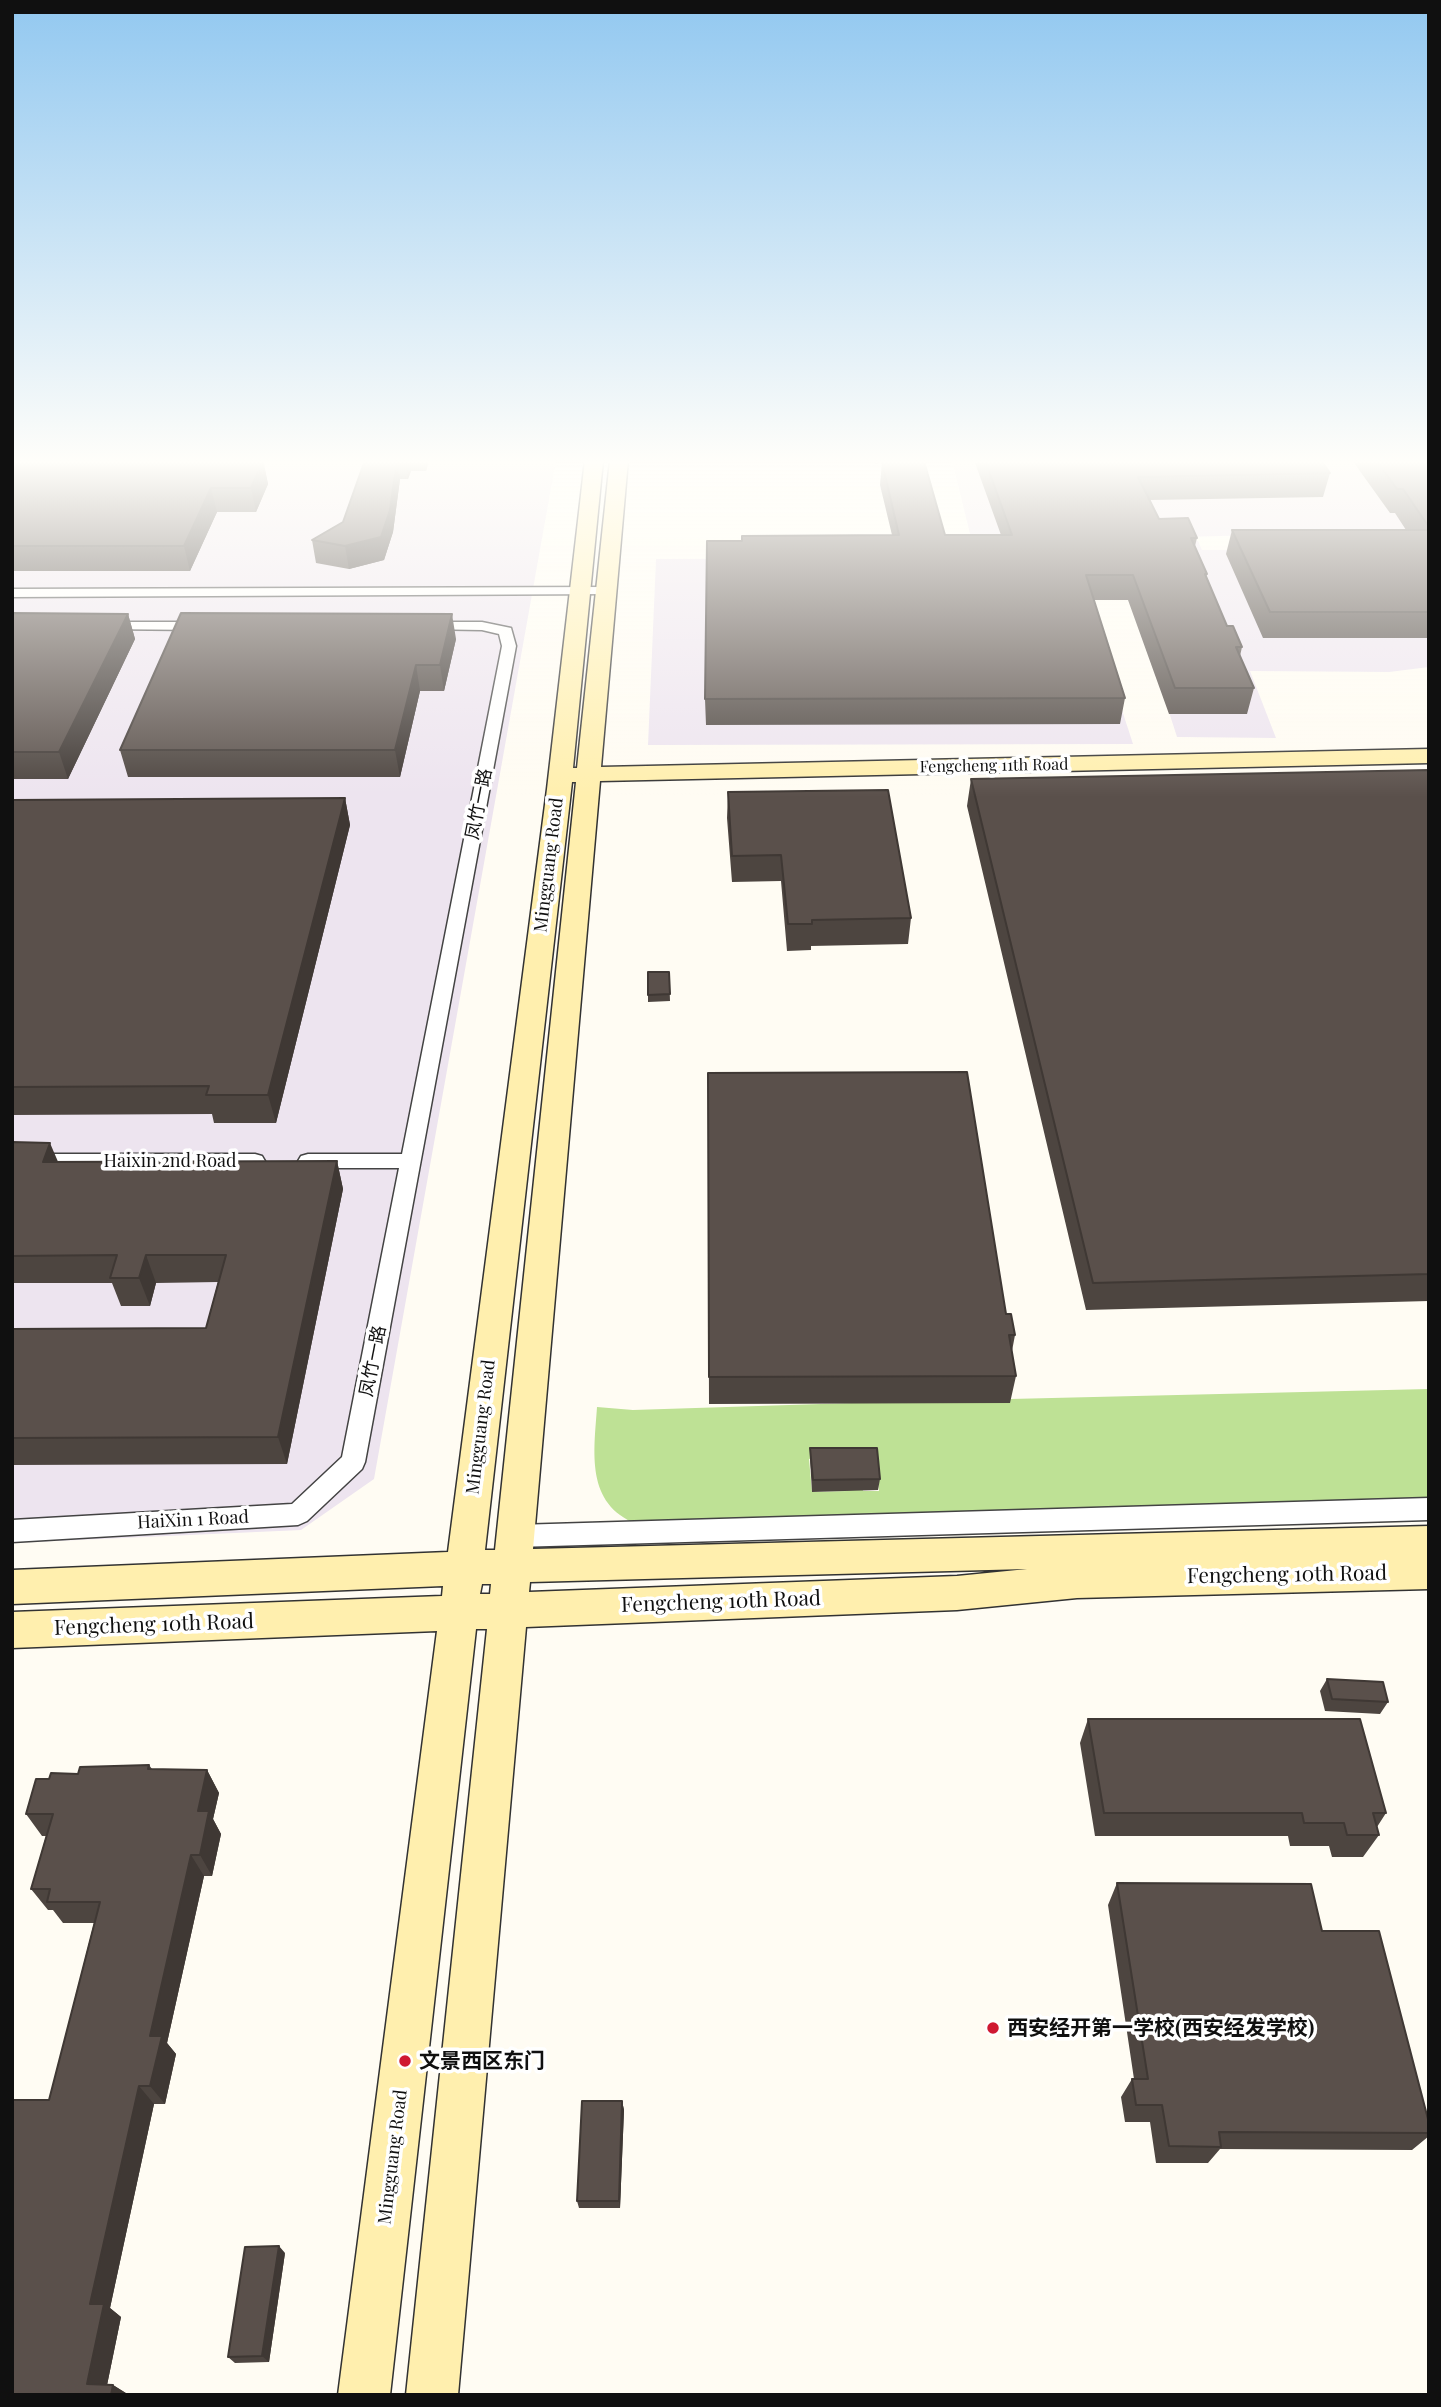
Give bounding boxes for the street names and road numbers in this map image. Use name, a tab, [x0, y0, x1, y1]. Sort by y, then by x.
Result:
street label: Fengcheng 11th Road	[919, 755, 1069, 777]
street label: 凤竹一路	[462, 767, 496, 841]
street label: Mingguang Road	[530, 796, 568, 934]
street label: Haixin 2nd Road	[104, 1150, 236, 1172]
street label: 凤竹一路	[356, 1324, 390, 1398]
street label: Mingguang Road	[462, 1358, 500, 1496]
street label: HaiXin 1 Road	[137, 1506, 249, 1534]
street label: Fengcheng 10th Road	[1187, 1561, 1387, 1589]
street label: Fengcheng 10th Road	[620, 1586, 822, 1618]
street label: Fengcheng 10th Road	[53, 1609, 255, 1641]
street label: Mingguang Road	[374, 2088, 412, 2226]

